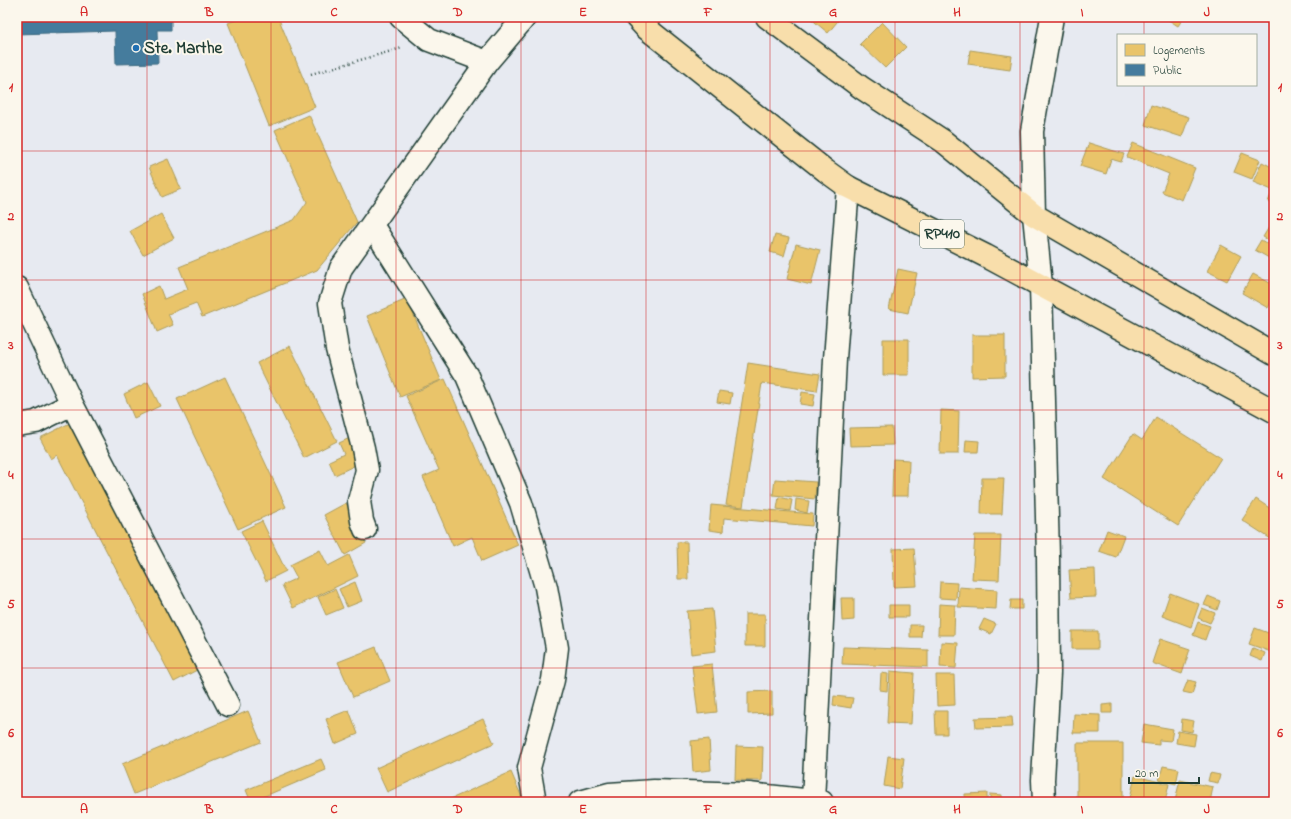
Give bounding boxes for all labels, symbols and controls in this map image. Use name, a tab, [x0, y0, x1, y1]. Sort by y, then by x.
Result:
text: A	[80, 3, 88, 22]
text: B	[204, 3, 214, 22]
text: C	[330, 3, 338, 22]
text: D	[452, 3, 463, 22]
text: E	[579, 3, 587, 22]
text: F	[703, 3, 713, 22]
text: G	[829, 3, 837, 22]
text: H	[953, 3, 961, 22]
text: I	[1080, 3, 1084, 22]
text: J	[1204, 3, 1210, 22]
legend	[1117, 34, 1257, 86]
place label: Ste. Marthe	[144, 36, 224, 61]
text: Logements	[1153, 42, 1205, 61]
marker: Ste. Marthe	[131, 43, 141, 53]
text: Public	[1153, 62, 1182, 80]
text: 1	[9, 78, 14, 97]
text: 1	[1278, 78, 1283, 97]
text: 2	[7, 207, 15, 226]
text: 2	[1276, 207, 1284, 226]
road number: RP410	[920, 220, 964, 248]
text: 3	[7, 336, 14, 355]
text: 3	[1276, 336, 1283, 355]
text: 4	[7, 466, 14, 485]
text: 4	[1276, 466, 1283, 485]
text: 5	[7, 595, 15, 614]
text: 5	[1276, 595, 1284, 614]
text: 6	[7, 724, 14, 743]
text: 6	[1276, 724, 1283, 743]
scale bar	[1129, 759, 1199, 785]
text: 20 m	[1135, 765, 1158, 783]
text: A	[80, 800, 88, 819]
text: B	[204, 800, 214, 819]
text: C	[330, 800, 338, 819]
text: D	[452, 800, 463, 819]
text: E	[579, 800, 587, 819]
text: F	[703, 800, 713, 819]
text: G	[829, 800, 837, 819]
text: H	[953, 800, 961, 819]
text: I	[1080, 800, 1084, 819]
text: J	[1204, 800, 1210, 819]

